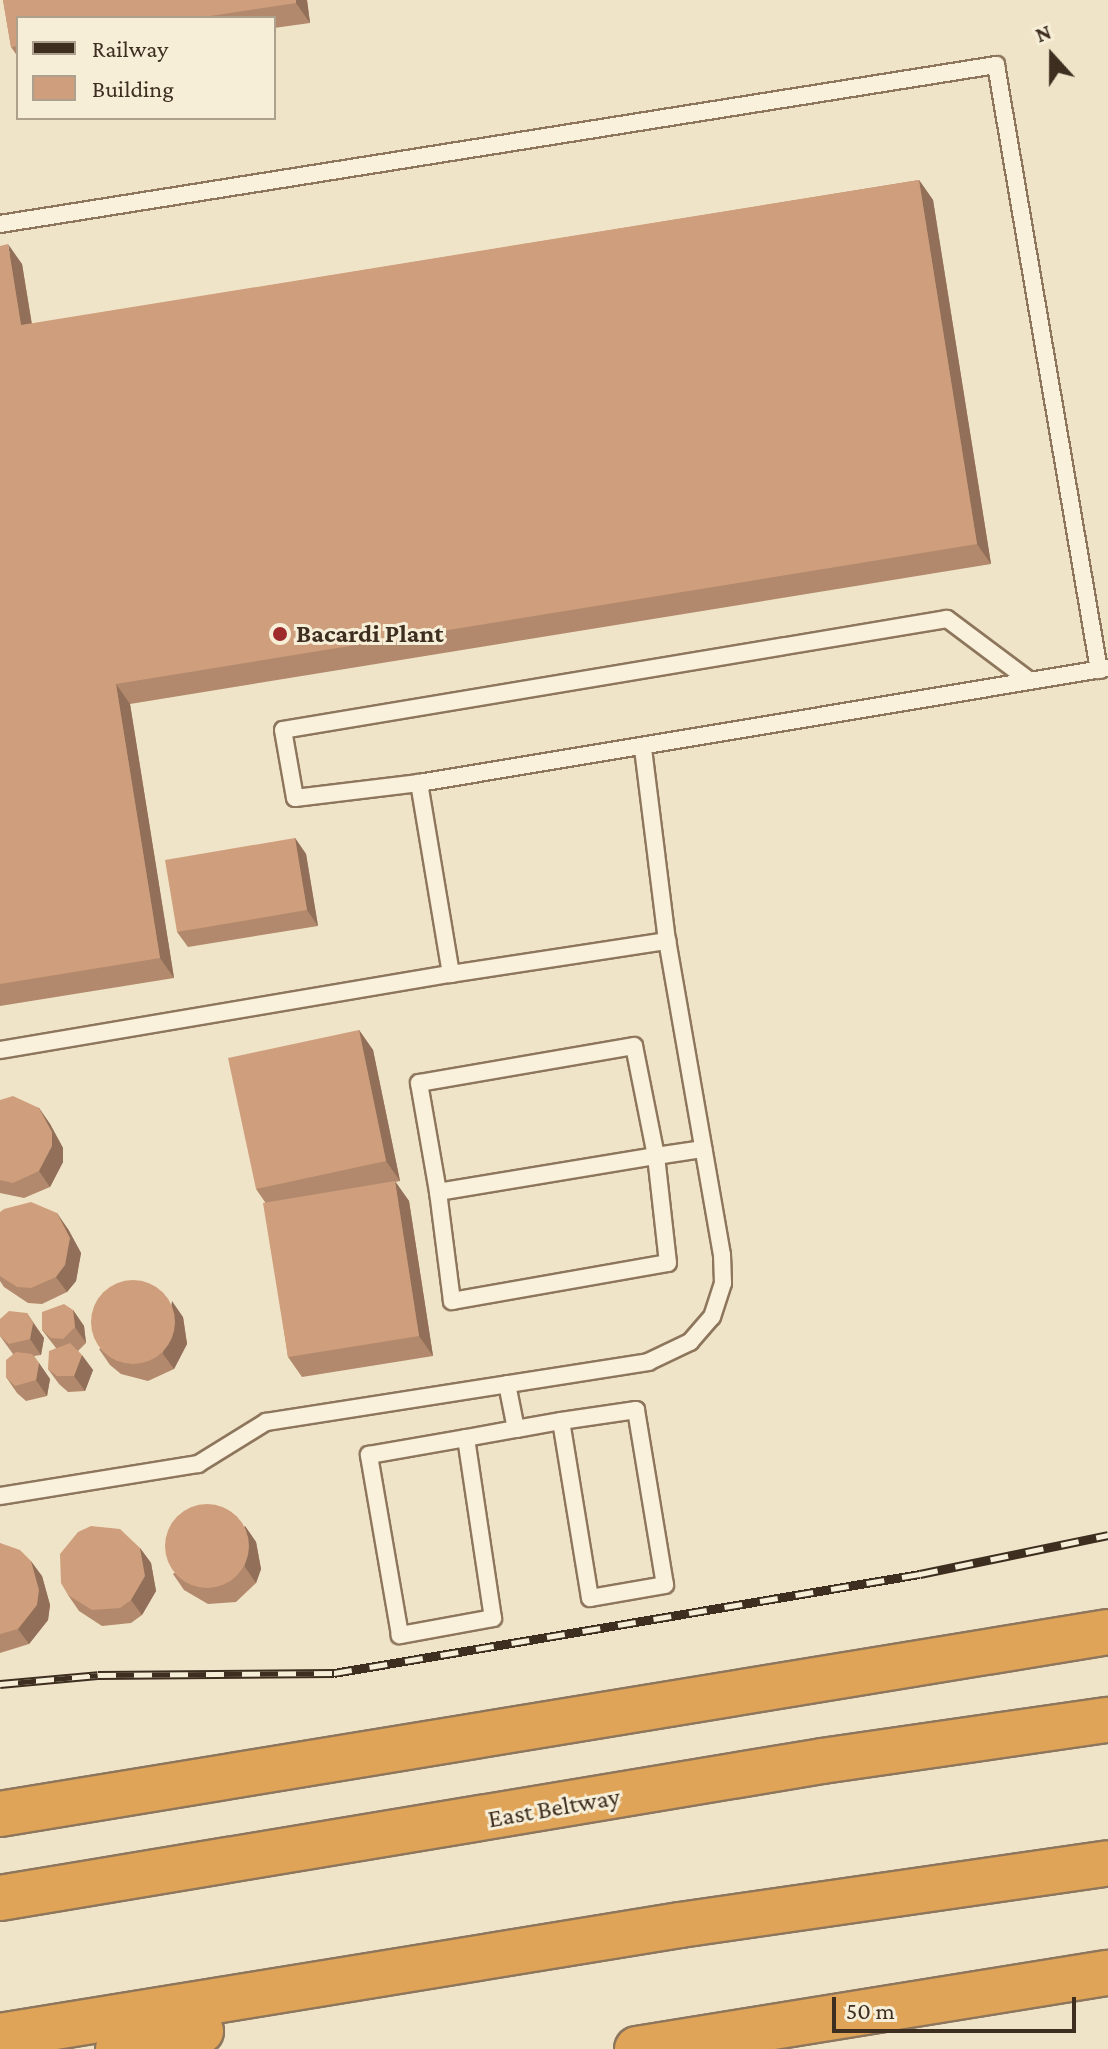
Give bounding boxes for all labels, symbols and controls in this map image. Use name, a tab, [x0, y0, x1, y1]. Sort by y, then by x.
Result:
legend	[16, 16, 276, 120]
north arrow	[1012, 16, 1092, 96]
text: N	[1032, 19, 1055, 47]
text: Railway	[92, 35, 168, 62]
text: Building	[92, 75, 174, 102]
place label: Bacardi Plant	[296, 618, 444, 650]
marker: Bacardi Plant	[271, 625, 289, 643]
street label: East Beltway	[486, 1781, 622, 1835]
scale bar	[836, 1981, 1080, 2031]
text: 50 m	[846, 1997, 895, 2024]

